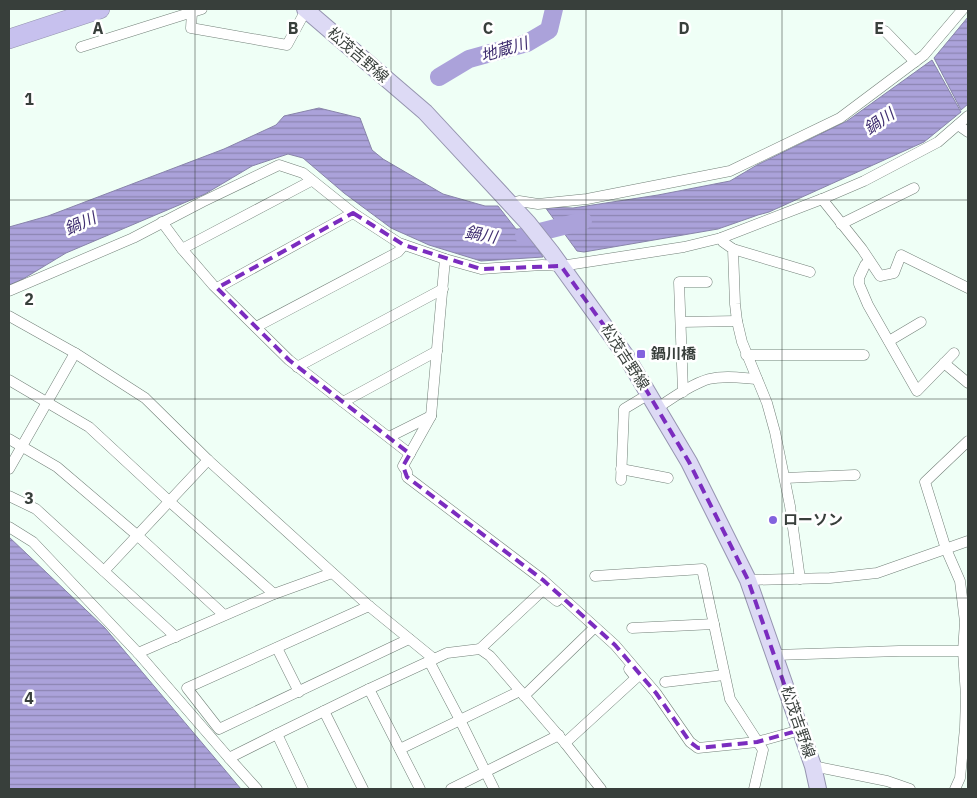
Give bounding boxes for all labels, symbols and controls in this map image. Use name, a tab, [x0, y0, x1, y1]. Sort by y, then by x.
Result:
text: A	[93, 18, 104, 38]
text: B	[288, 18, 299, 38]
text: C	[483, 18, 493, 38]
text: D	[678, 18, 690, 38]
text: E	[874, 18, 884, 38]
street label: 松茂吉野線	[324, 23, 393, 86]
water label: 地蔵川	[478, 32, 532, 66]
text: 1	[24, 89, 34, 109]
water label: 鍋川	[860, 103, 900, 138]
water label: 鍋川	[61, 207, 101, 239]
water label: 鍋川	[463, 221, 500, 247]
text: 2	[24, 289, 34, 309]
street label: 松茂吉野線	[597, 320, 654, 393]
place label: 鍋川橋	[650, 344, 697, 363]
marker: 鍋川橋	[635, 348, 647, 360]
text: 3	[24, 488, 34, 508]
place label: ローソン	[783, 510, 843, 529]
marker: ローソン	[767, 514, 779, 526]
street label: 松茂吉野線	[777, 683, 820, 760]
text: 4	[24, 688, 34, 708]

